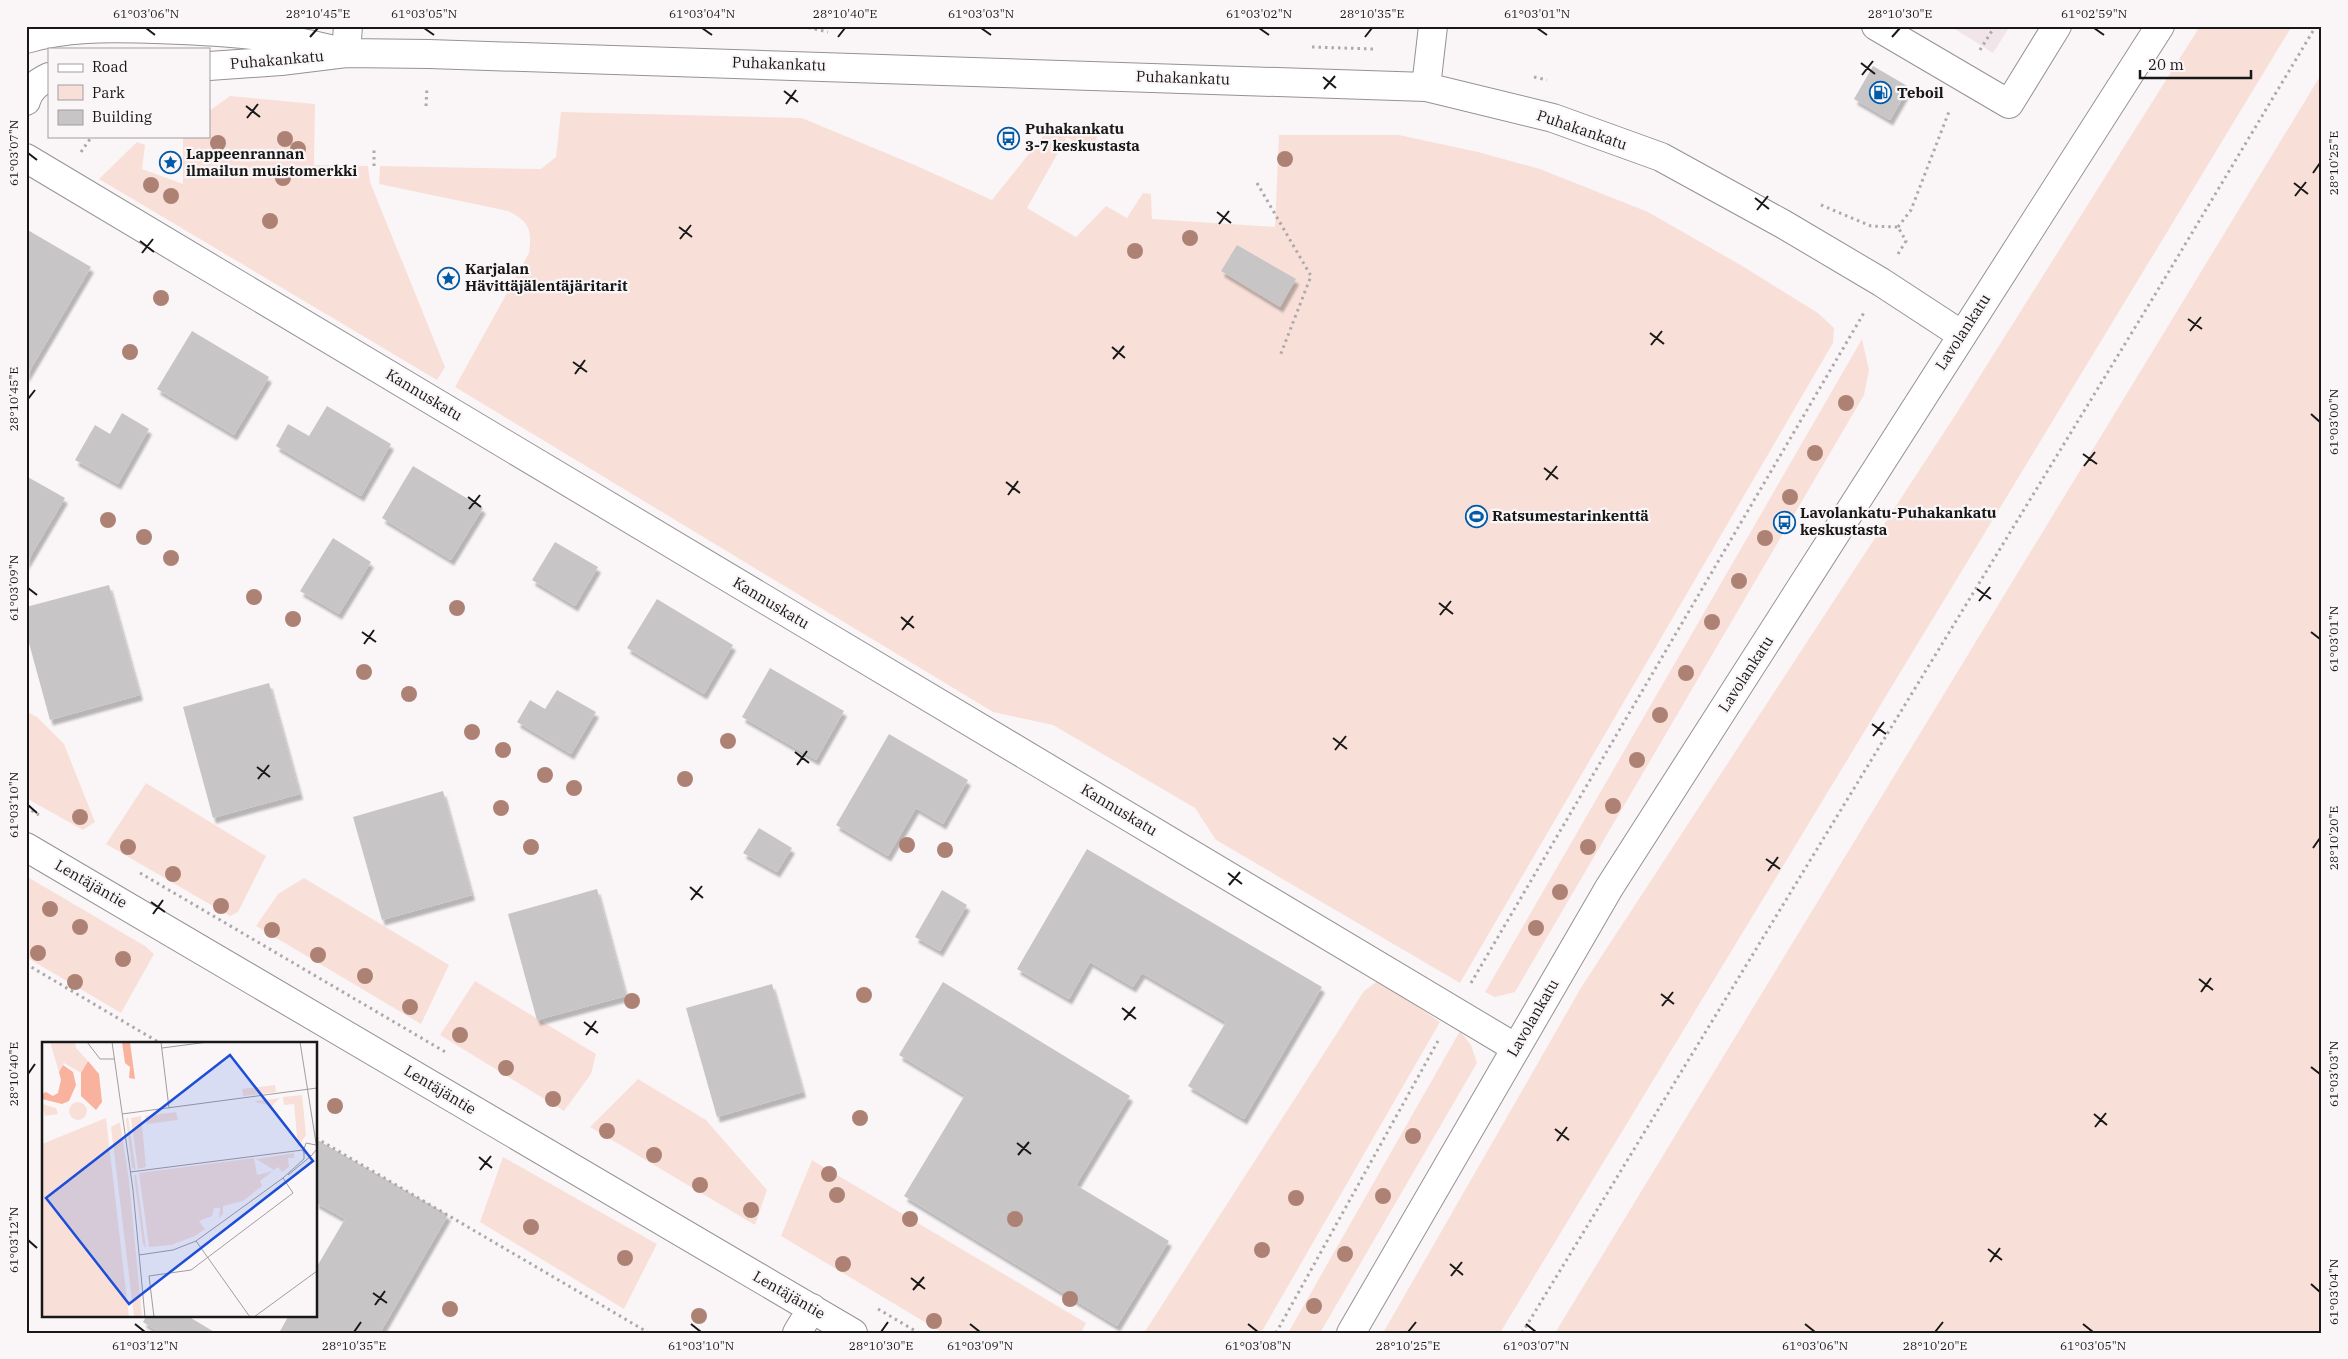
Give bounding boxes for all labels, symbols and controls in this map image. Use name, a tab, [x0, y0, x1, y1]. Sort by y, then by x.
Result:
text: 61°03'06"N	[113, 6, 179, 21]
text: 28°10'45"E	[286, 6, 350, 21]
text: 61°03'05"N	[391, 6, 457, 21]
text: 61°03'04"N	[669, 6, 735, 21]
text: 28°10'40"E	[813, 6, 877, 21]
text: 61°03'03"N	[948, 6, 1014, 21]
text: 61°03'02"N	[1226, 6, 1292, 21]
text: 28°10'35"E	[1340, 6, 1404, 21]
text: 61°03'01"N	[1504, 6, 1570, 21]
text: 28°10'30"E	[1868, 6, 1932, 21]
text: 61°02'59"N	[2061, 6, 2127, 21]
street label: Puhakankatu	[229, 46, 325, 73]
legend	[48, 48, 210, 138]
scale bar	[2140, 48, 2252, 80]
street label: Puhakankatu	[732, 52, 826, 75]
text: 20 m	[2148, 55, 2184, 74]
text: Road	[92, 57, 128, 76]
street label: Puhakankatu	[1136, 66, 1230, 89]
fuel station icon: Teboil	[1869, 81, 1893, 105]
text: Park	[92, 83, 125, 102]
place label: Teboil	[1897, 83, 1944, 102]
street label: Puhakankatu	[1535, 105, 1630, 154]
text: Building	[92, 107, 152, 126]
place label: Puhakankatu 3-7 keskustasta	[1025, 119, 1140, 155]
text: 61°03'07"N	[6, 120, 21, 186]
bus stop icon: Puhakankatu 3-7 keskustasta	[997, 126, 1021, 150]
text: 28°10'25"E	[2326, 131, 2341, 195]
place label: Lappeenrannan ilmailun muistomerkki	[186, 144, 357, 180]
place icon: Lappeenrannan ilmailun muistomerkki	[158, 151, 182, 175]
place label: Karjalan Hävittäjälentäjäritarit	[465, 259, 628, 295]
place icon: Karjalan Hävittäjälentäjäritarit	[437, 266, 461, 290]
street label: Lavolankatu	[1931, 290, 1994, 373]
street label: Kannuskatu	[383, 364, 466, 425]
text: 28°10'45"E	[6, 367, 21, 431]
text: 61°03'00"N	[2326, 389, 2341, 455]
place label: Lavolankatu-Puhakankatu keskustasta	[1800, 503, 1997, 539]
sports icon: Ratsumestarinkenttä	[1464, 504, 1488, 528]
place label: Ratsumestarinkenttä	[1492, 506, 1649, 525]
bus stop icon: Lavolankatu-Puhakankatu keskustasta	[1772, 510, 1796, 534]
text: 61°03'09"N	[6, 555, 21, 621]
street label: Kannuskatu	[730, 572, 813, 633]
text: 61°03'01"N	[2326, 606, 2341, 672]
street label: Lavolankatu	[1714, 632, 1777, 715]
text: 61°03'10"N	[6, 772, 21, 838]
street label: Kannuskatu	[1078, 779, 1161, 840]
text: 28°10'20"E	[2326, 806, 2341, 870]
street label: Lentäjäntie	[52, 855, 131, 912]
street label: Lavolankatu	[1503, 975, 1563, 1060]
text: 61°03'03"N	[2326, 1041, 2341, 1107]
text: 28°10'40"E	[6, 1042, 21, 1106]
inset map	[42, 1042, 318, 1316]
street label: Lentäjäntie	[401, 1061, 480, 1118]
text: 61°03'12"N	[6, 1207, 21, 1273]
text: 61°03'04"N	[2326, 1259, 2341, 1325]
street label: Lentäjäntie	[750, 1266, 829, 1323]
text: 61°03'12"N	[112, 1338, 178, 1353]
text: 28°10'35"E	[322, 1338, 386, 1353]
text: 61°03'10"N	[668, 1338, 734, 1353]
text: 28°10'30"E	[849, 1338, 913, 1353]
text: 61°03'09"N	[947, 1338, 1013, 1353]
text: 61°03'08"N	[1225, 1338, 1291, 1353]
text: 28°10'25"E	[1376, 1338, 1440, 1353]
text: 61°03'07"N	[1503, 1338, 1569, 1353]
text: 61°03'06"N	[1782, 1338, 1848, 1353]
text: 28°10'20"E	[1903, 1338, 1967, 1353]
text: 61°03'05"N	[2060, 1338, 2126, 1353]

